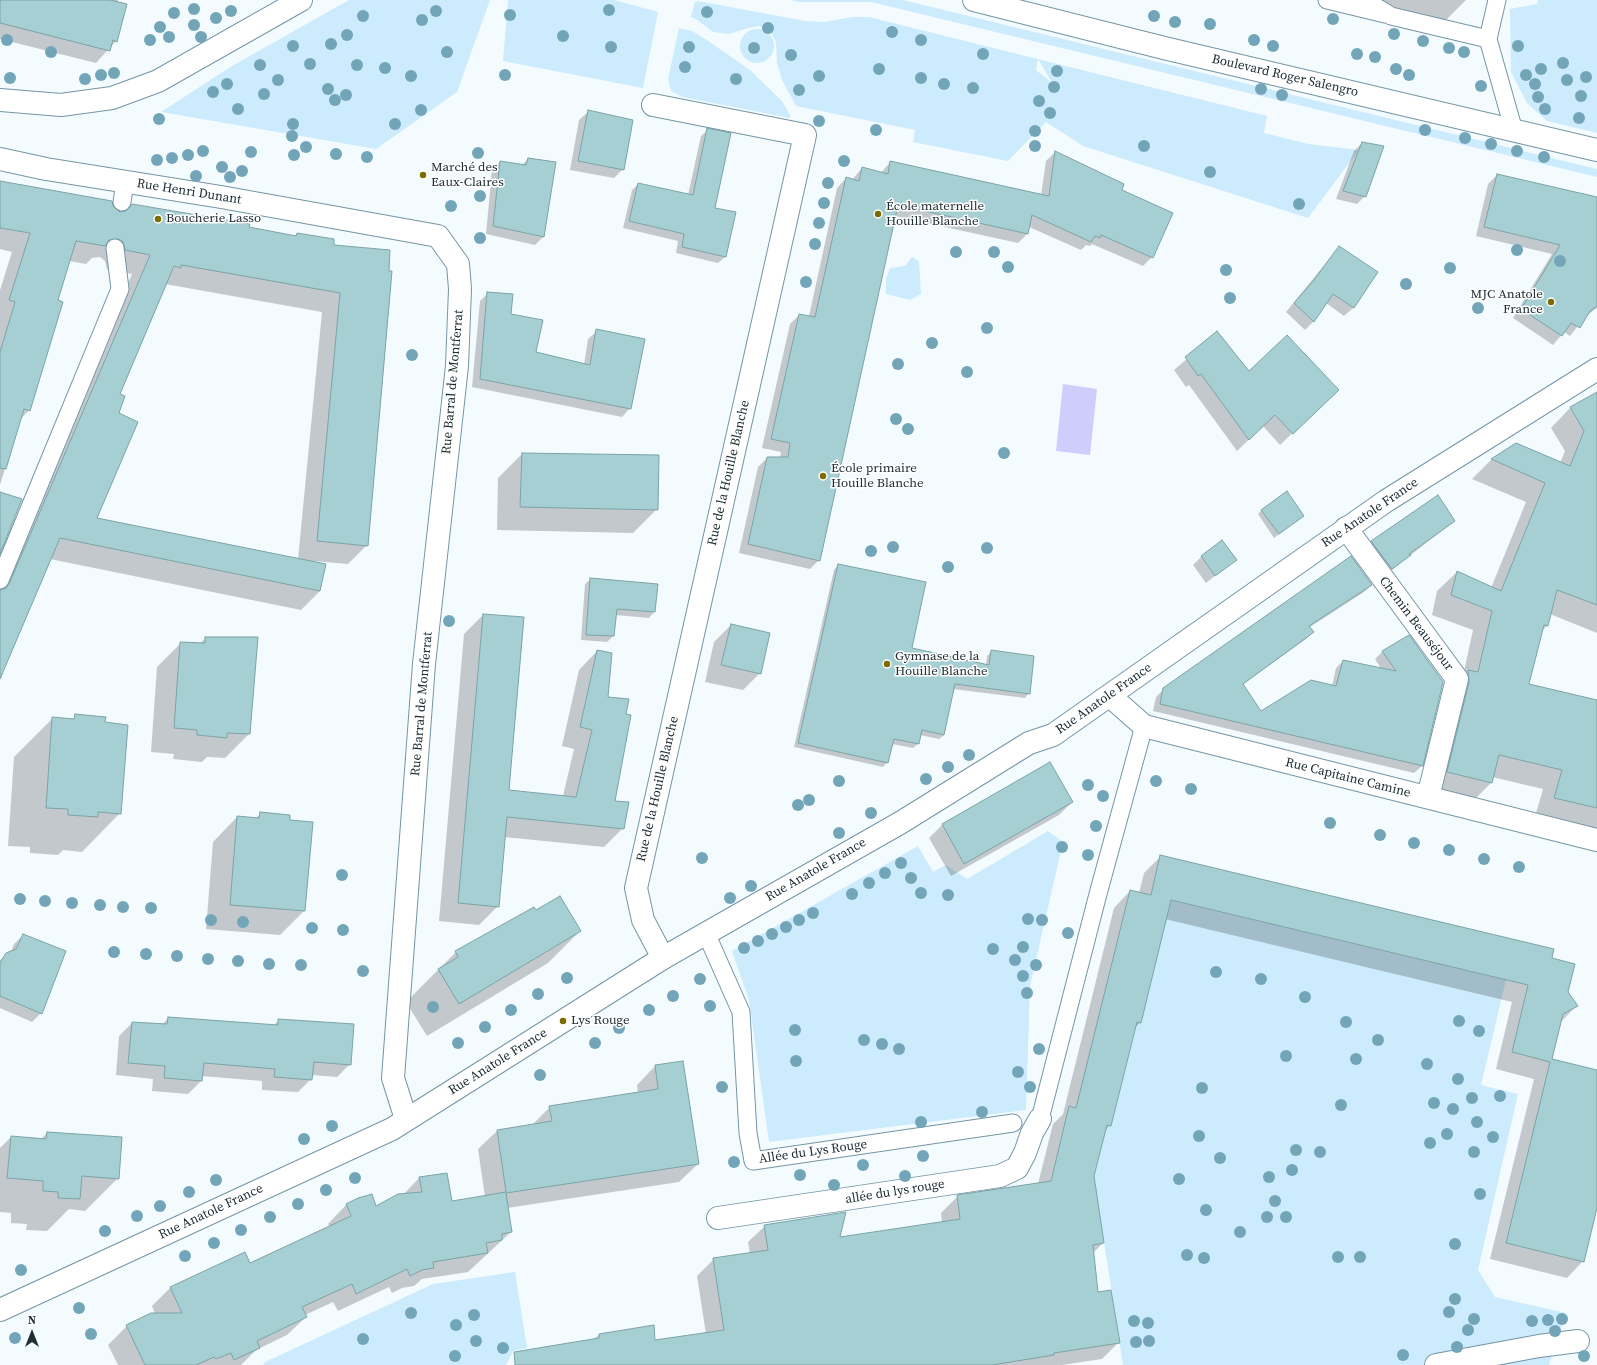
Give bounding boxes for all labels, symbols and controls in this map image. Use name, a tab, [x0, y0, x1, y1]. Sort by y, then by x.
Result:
street label: Boulevard Roger Salengro	[1210, 52, 1360, 100]
place label: Marché des Eaux-Claires	[431, 160, 504, 191]
marker: Marché des Eaux-Claires	[418, 170, 428, 180]
street label: Rue Henri Dunant	[136, 176, 242, 208]
place label: École maternelle Houille Blanche	[886, 199, 984, 230]
marker: École maternelle Houille Blanche	[873, 209, 883, 219]
place label: Boucherie Lasso	[166, 211, 261, 227]
marker: Boucherie Lasso	[153, 214, 163, 224]
place label: MJC Anatole France	[1470, 287, 1543, 318]
marker: MJC Anatole France	[1546, 297, 1556, 307]
street label: Rue Barral de Montferrat	[439, 309, 467, 455]
street label: Rue de la Houille Blanche	[705, 399, 753, 547]
place label: École primaire Houille Blanche	[831, 461, 924, 492]
marker: École primaire Houille Blanche	[818, 471, 828, 481]
street label: Rue Anatole France	[1319, 475, 1421, 551]
street label: Chemin Beauséjour	[1375, 574, 1457, 674]
street label: Rue Barral de Montferrat	[408, 631, 436, 777]
place label: Gymnase de la Houille Blanche	[895, 649, 988, 680]
marker: Gymnase de la Houille Blanche	[882, 659, 892, 669]
street label: Rue Anatole France	[1053, 660, 1155, 738]
street label: Rue de la Houille Blanche	[634, 715, 682, 863]
street label: Rue Capitaine Camine	[1284, 755, 1412, 801]
street label: Rue Anatole France	[763, 835, 869, 905]
place label: Lys Rouge	[571, 1013, 630, 1029]
marker: Lys Rouge	[558, 1016, 568, 1026]
street label: Rue Anatole France	[446, 1025, 550, 1099]
street label: Allée du Lys Rouge	[758, 1137, 868, 1167]
street label: allée du lys rouge	[844, 1176, 946, 1208]
street label: Rue Anatole France	[156, 1181, 266, 1243]
north arrow	[12, 1313, 52, 1353]
text: N	[28, 1313, 36, 1328]

